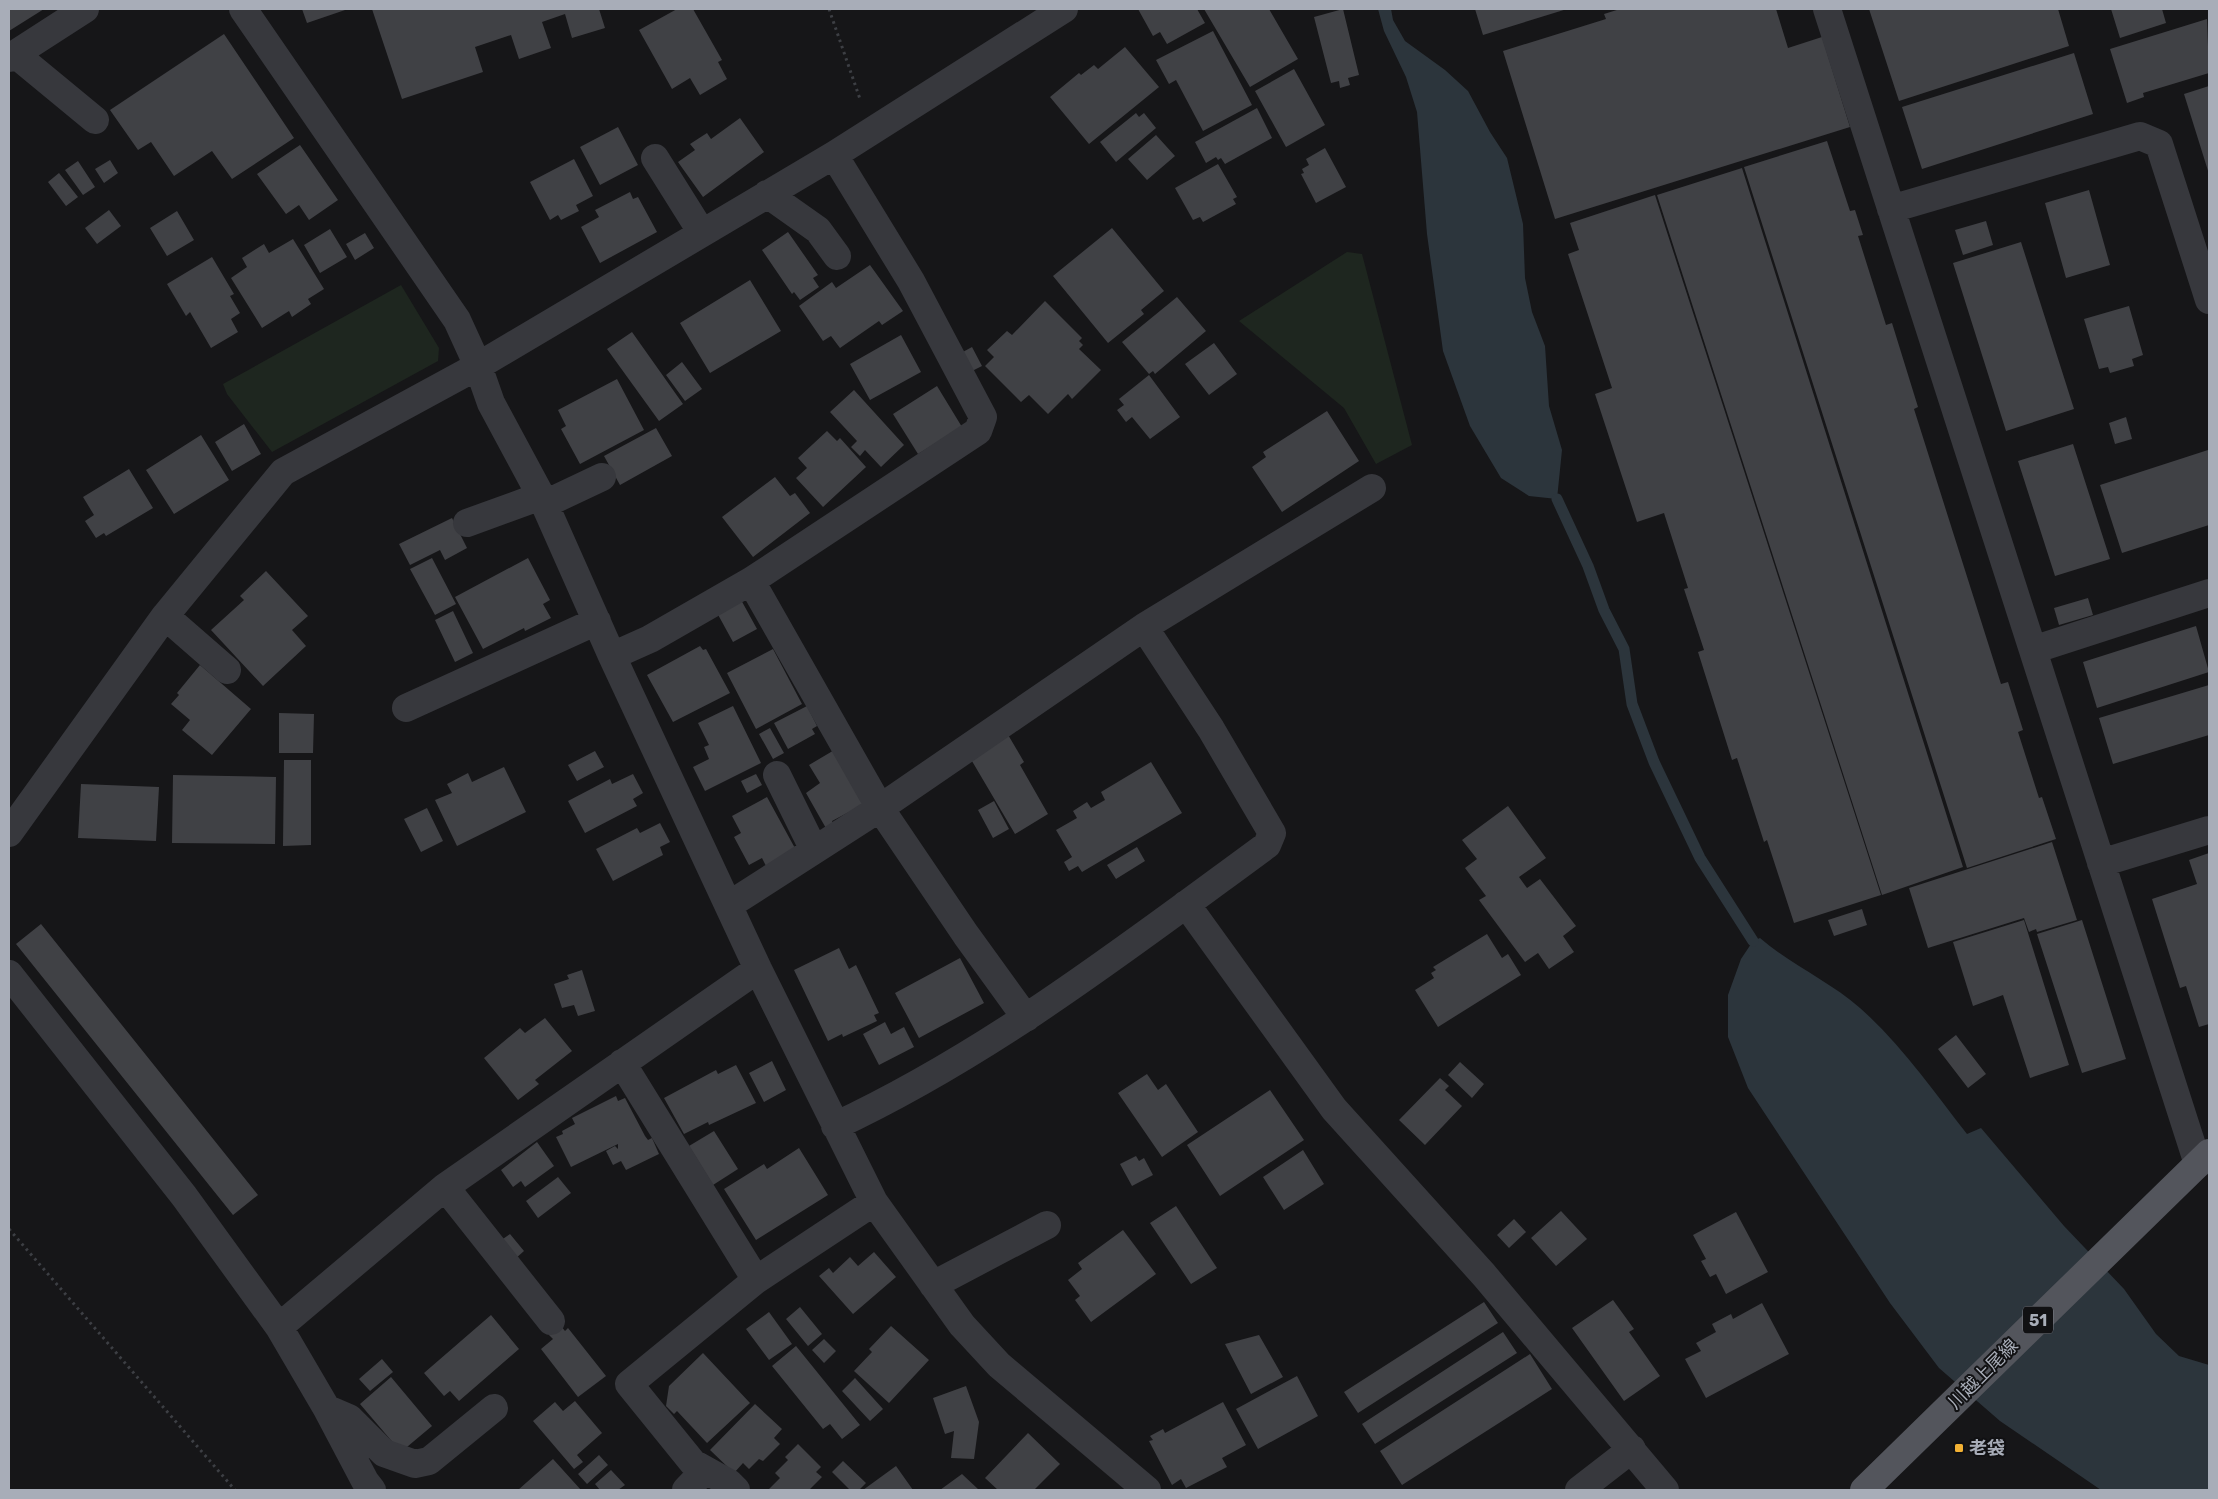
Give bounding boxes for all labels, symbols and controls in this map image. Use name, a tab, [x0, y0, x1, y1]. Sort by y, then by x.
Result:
road number: 51	[2023, 1306, 2053, 1334]
street label: 川越上尾線	[1943, 1334, 2023, 1414]
place label: 老袋	[1969, 1437, 2005, 1459]
marker: 老袋	[1953, 1442, 1965, 1454]

